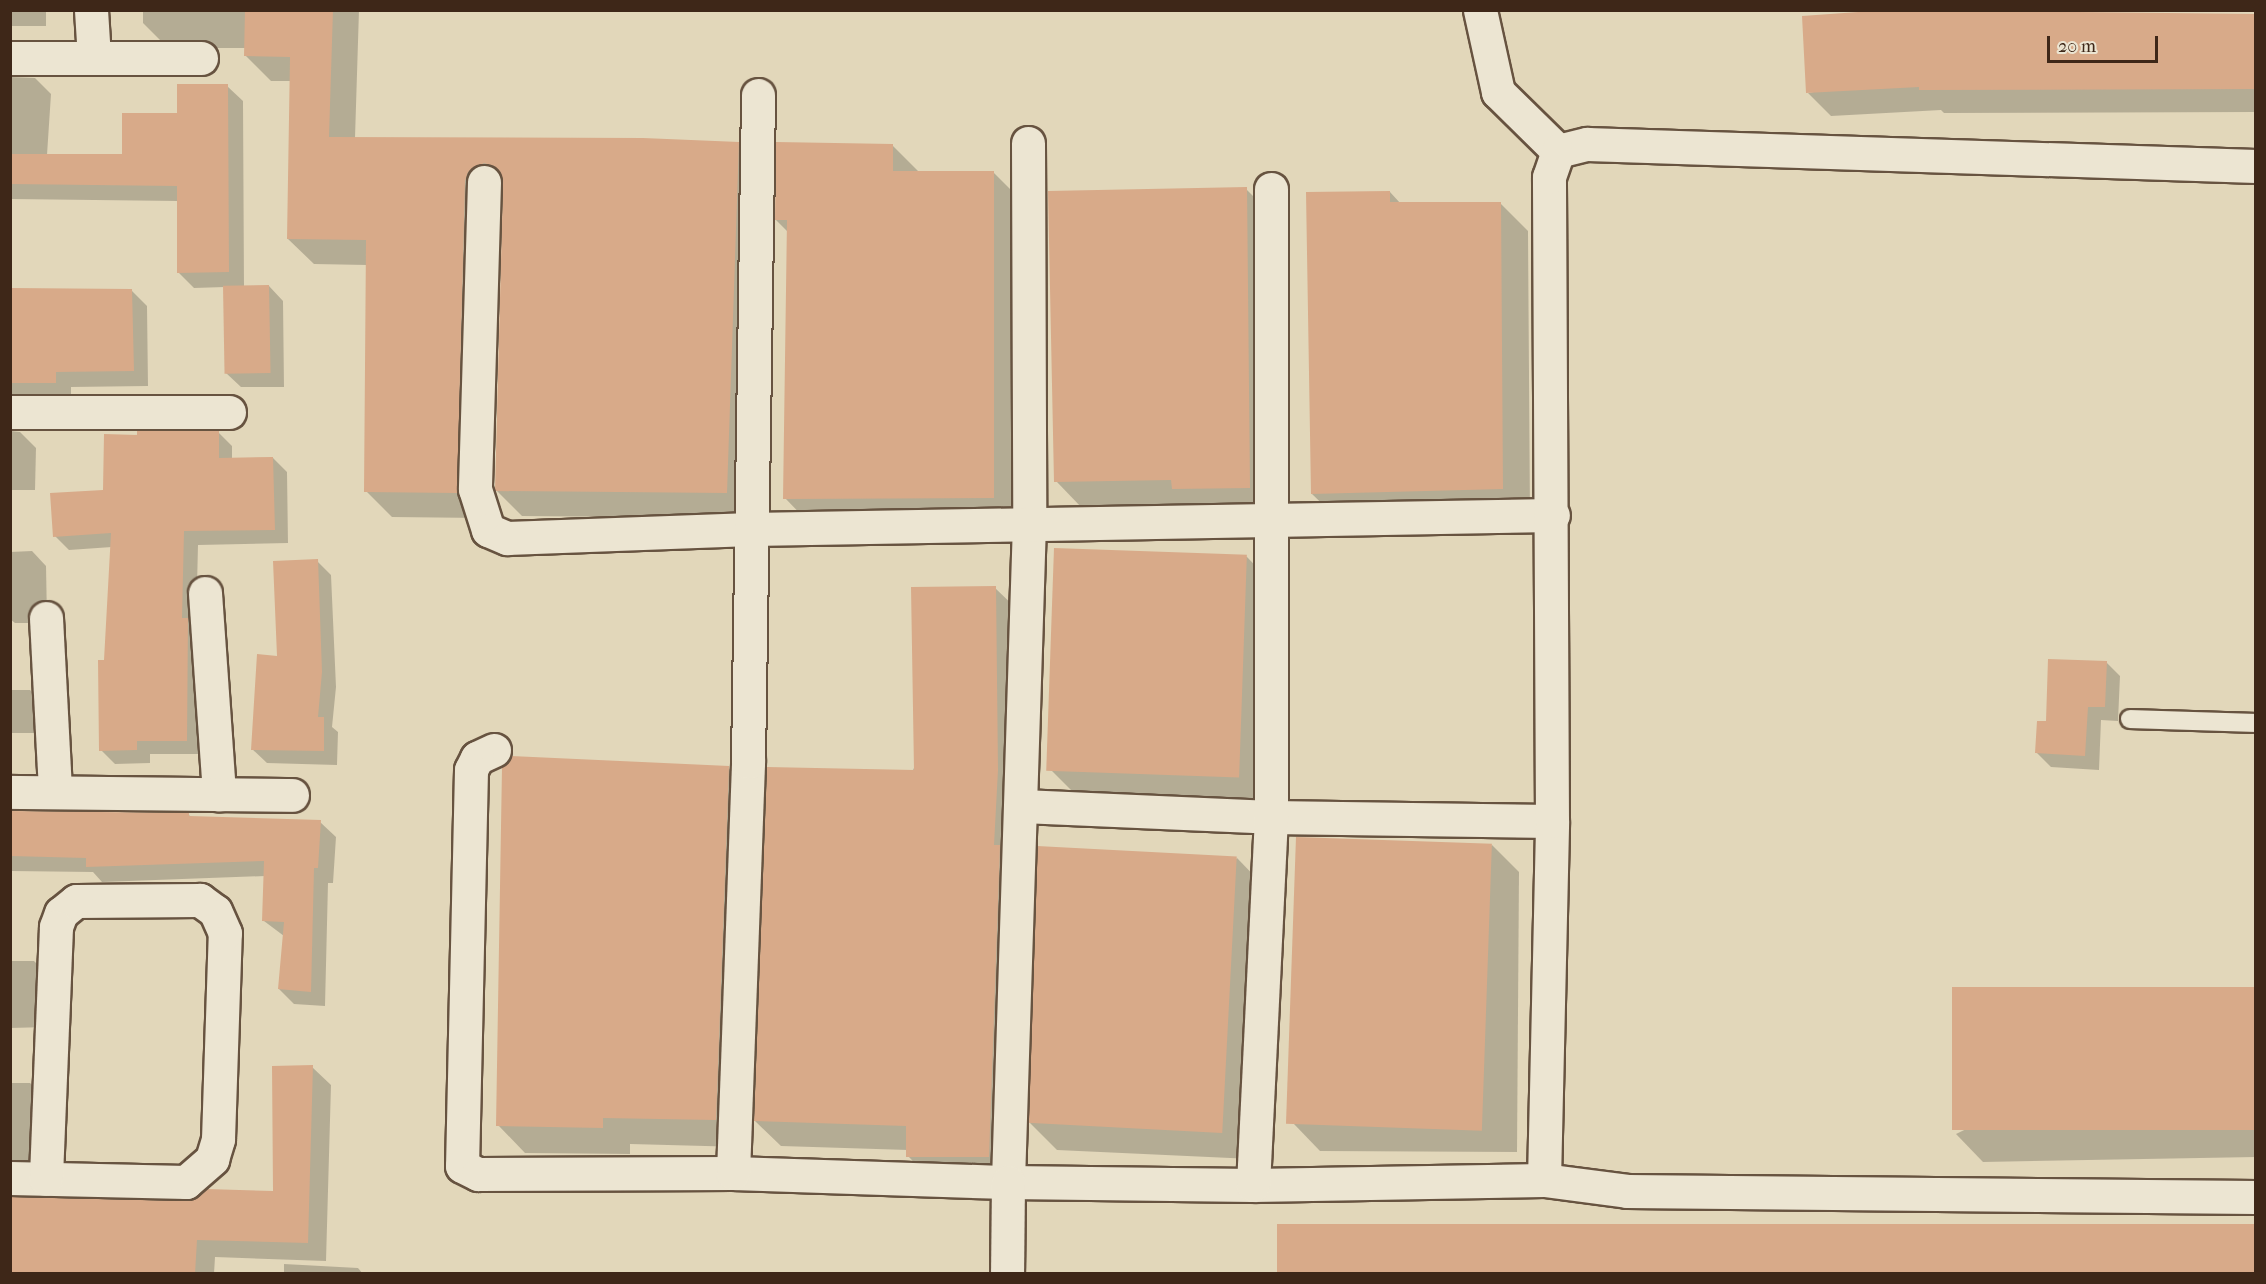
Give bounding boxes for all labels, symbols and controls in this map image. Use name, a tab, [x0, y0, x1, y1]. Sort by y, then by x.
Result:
scale bar	[2050, 24, 2161, 62]
text: 20 m	[2058, 36, 2096, 57]

